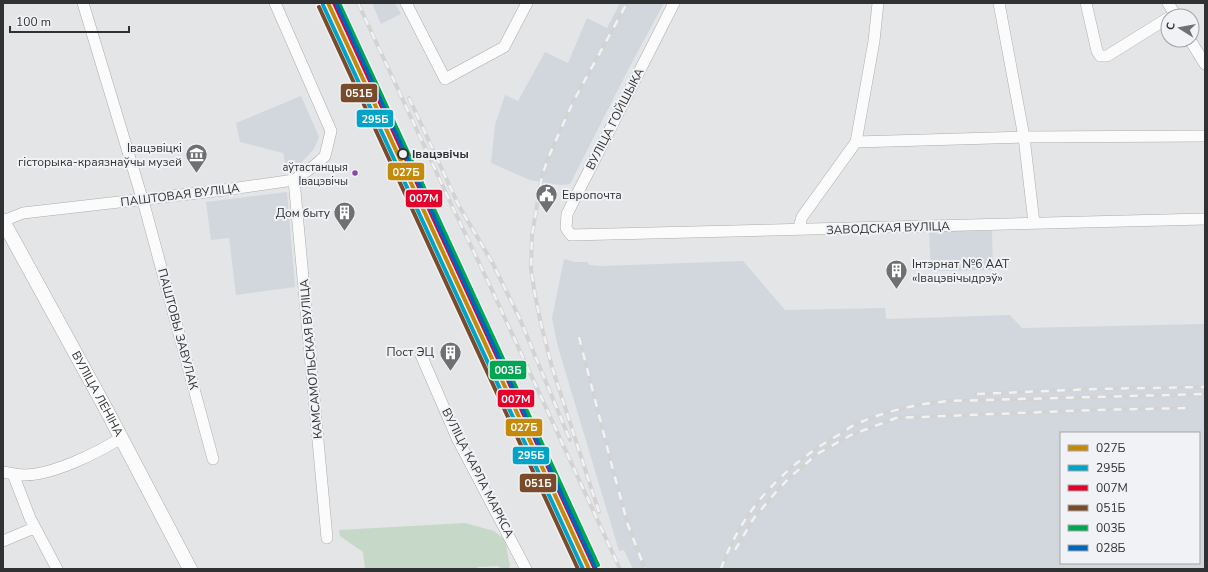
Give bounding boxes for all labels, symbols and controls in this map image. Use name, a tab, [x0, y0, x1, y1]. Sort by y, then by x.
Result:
scale bar	[10, 8, 129, 34]
north arrow	[1160, 8, 1200, 48]
text: 100 m	[16, 14, 51, 30]
text: С	[1163, 21, 1179, 31]
street label: ВУЛІЦА ГОЙШЫКА	[582, 65, 648, 173]
line badge: 051Б	[340, 83, 378, 103]
text: 051Б	[345, 86, 373, 101]
line badge: 295Б	[356, 109, 394, 128]
text: 295Б	[361, 112, 389, 127]
place label: Івацэвіцкі гісторыка-краязнаўчы музей	[18, 140, 182, 170]
museum icon: Івацэвіцкі гісторыка-краязнаўчы музей	[184, 142, 210, 175]
place label: Івацэвічы	[412, 146, 469, 162]
marker: Івацэвічы	[397, 148, 409, 160]
place label: аўтастанцыя Івацэвічы	[282, 160, 348, 189]
line badge: 027Б	[387, 162, 425, 181]
text: 027Б	[392, 165, 420, 180]
marker: аўтастанцыя Івацэвічы	[350, 168, 360, 178]
street label: ПАШТОВАЯ ВУЛІЦА	[120, 180, 241, 210]
public building icon: Европочта	[533, 182, 559, 215]
place label: Европочта	[562, 187, 622, 203]
line badge: 007М	[405, 189, 443, 208]
text: 007М	[409, 191, 439, 206]
building icon: Дом быту	[332, 200, 358, 233]
place label: Дом быту	[276, 205, 331, 221]
street label: ЗАВОДСКАЯ ВУЛІЦА	[826, 218, 950, 238]
place label: Інтэрнат №6 ААТ «Івацэвічыдрэў»	[912, 256, 1010, 286]
building icon: Інтэрнат №6 ААТ «Івацэвічыдрэў»	[883, 258, 909, 291]
street label: ПАШТОВЫ ЗАВУЛАК	[154, 267, 202, 392]
street label: КАМСАМОЛЬСКАЯ ВУЛІЦА	[296, 278, 326, 440]
building icon: Пост ЭЦ	[437, 339, 463, 372]
place label: Пост ЭЦ	[386, 344, 434, 360]
street label: ВУЛІЦА ЛЕНІНА	[68, 348, 127, 440]
line badge: 003Б	[489, 360, 527, 380]
text: 003Б	[494, 363, 522, 378]
line badge: 007М	[497, 389, 535, 408]
text: 007М	[501, 392, 531, 407]
street label: ВУЛІЦА КАРЛА МАРКСА	[438, 405, 518, 541]
line badge: 027Б	[505, 418, 543, 437]
text: 027Б	[510, 420, 538, 435]
legend	[1060, 432, 1200, 564]
text: 027Б	[1096, 440, 1126, 456]
line badge: 295Б	[512, 446, 550, 465]
text: 295Б	[517, 448, 545, 463]
text: 295Б	[1096, 460, 1126, 476]
line badge: 051Б	[519, 473, 557, 493]
text: 051Б	[524, 476, 552, 491]
text: 007М	[1096, 480, 1128, 496]
text: 051Б	[1096, 500, 1126, 516]
text: 003Б	[1096, 520, 1126, 536]
text: 028Б	[1096, 540, 1126, 556]

